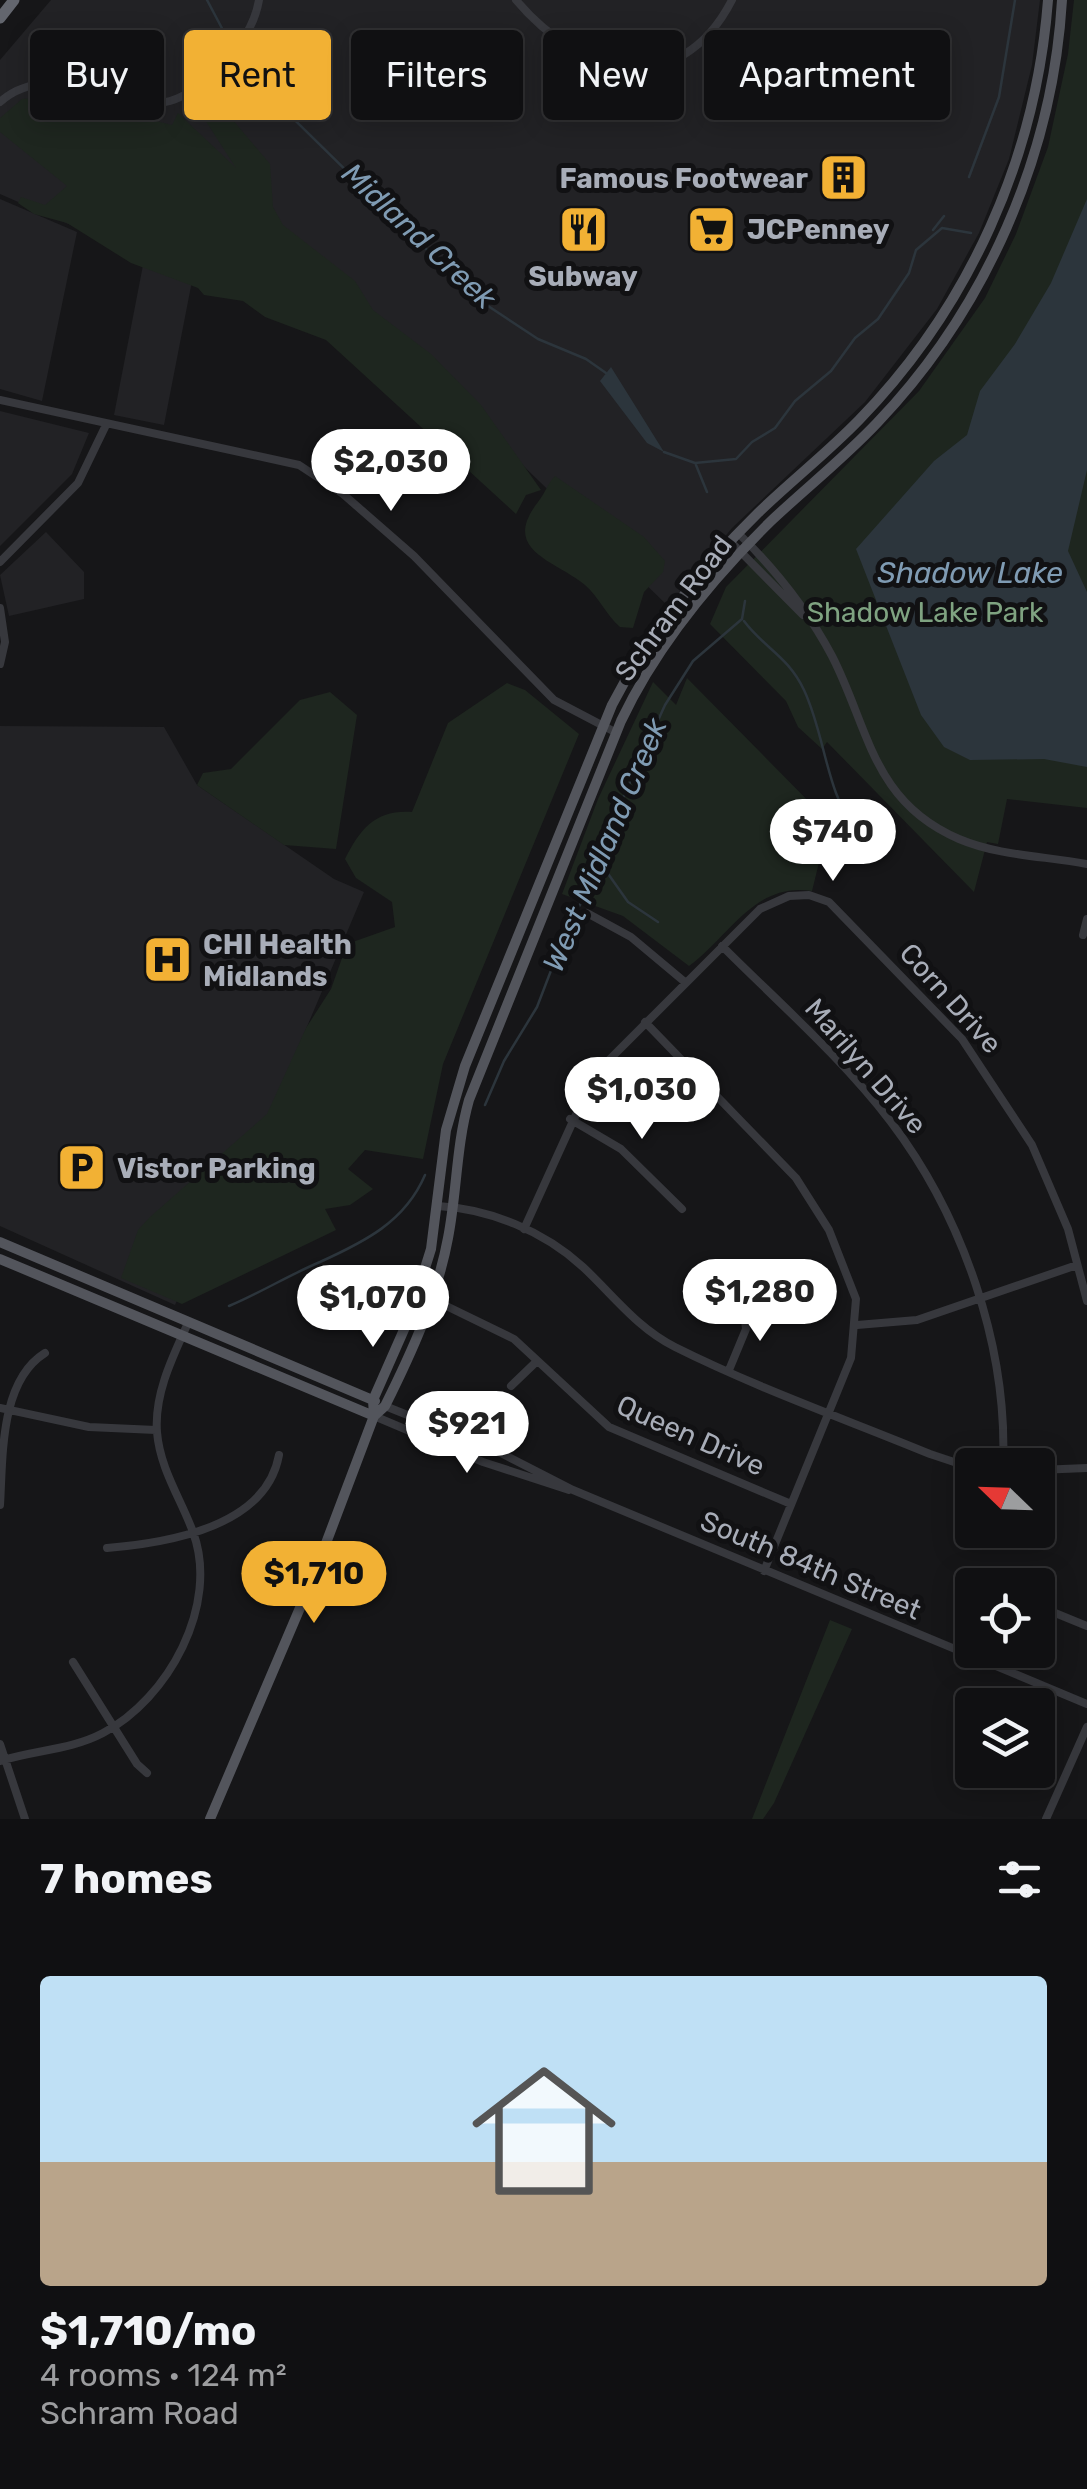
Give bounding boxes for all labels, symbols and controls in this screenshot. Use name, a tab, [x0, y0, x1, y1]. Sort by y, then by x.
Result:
chip: Buy	[30, 30, 164, 120]
chip: Rent	[184, 30, 331, 120]
chip: Filters	[351, 30, 523, 120]
chip: New	[543, 30, 684, 120]
chip: Apartment	[704, 30, 950, 120]
building icon: Famous Footwear	[817, 152, 869, 204]
water label: Midland Creek	[334, 155, 504, 317]
place label: Famous Footwear	[559, 162, 808, 195]
restaurant icon: Subway	[557, 203, 609, 255]
supermarket icon: JCPenney	[686, 203, 738, 255]
place label: JCPenney	[747, 213, 890, 246]
place label: Subway	[528, 260, 638, 293]
pin: $2,030	[310, 429, 472, 514]
text: $2,030	[333, 442, 449, 480]
street label: Schram Road	[608, 529, 739, 688]
water label: Shadow Lake	[877, 555, 1063, 591]
park label: Shadow Lake Park	[807, 596, 1044, 629]
water label: West Midland Creek	[535, 712, 675, 977]
pin: $740	[774, 799, 892, 884]
text: $740	[792, 812, 874, 850]
place label: CHI Health Midlands	[203, 928, 352, 993]
hospital icon: CHI Health Midlands	[142, 934, 194, 986]
street label: Corn Drive	[893, 937, 1009, 1060]
street label: Marilyn Drive	[798, 992, 933, 1141]
pin: $1,030	[561, 1057, 723, 1142]
text: $1,030	[587, 1070, 697, 1108]
parking icon: Vistor Parking	[56, 1142, 108, 1194]
place label: Vistor Parking	[117, 1152, 316, 1185]
pin: $1,280	[679, 1259, 841, 1344]
pin: $1,070	[292, 1265, 454, 1350]
text: $1,280	[705, 1272, 815, 1310]
text: $1,070	[319, 1278, 427, 1316]
street label: Queen Drive	[612, 1388, 770, 1483]
pin: $921	[408, 1391, 526, 1476]
text: $921	[428, 1404, 506, 1442]
north arrow	[955, 1448, 1055, 1548]
map controls	[955, 1448, 1055, 1788]
street label: South 84th Street	[696, 1504, 926, 1627]
pin: $1,710	[233, 1541, 395, 1626]
text: $1,710	[263, 1554, 365, 1592]
button: locate	[955, 1568, 1055, 1668]
button: layers	[955, 1688, 1055, 1788]
icon: filters	[992, 1852, 1047, 1907]
text: 7 homes	[40, 1854, 213, 1904]
icon: home	[454, 2041, 634, 2221]
text: $1,710/mo	[40, 2306, 257, 2356]
text: 4 rooms · 124 m²	[40, 2356, 287, 2394]
text: Schram Road	[40, 2394, 239, 2432]

